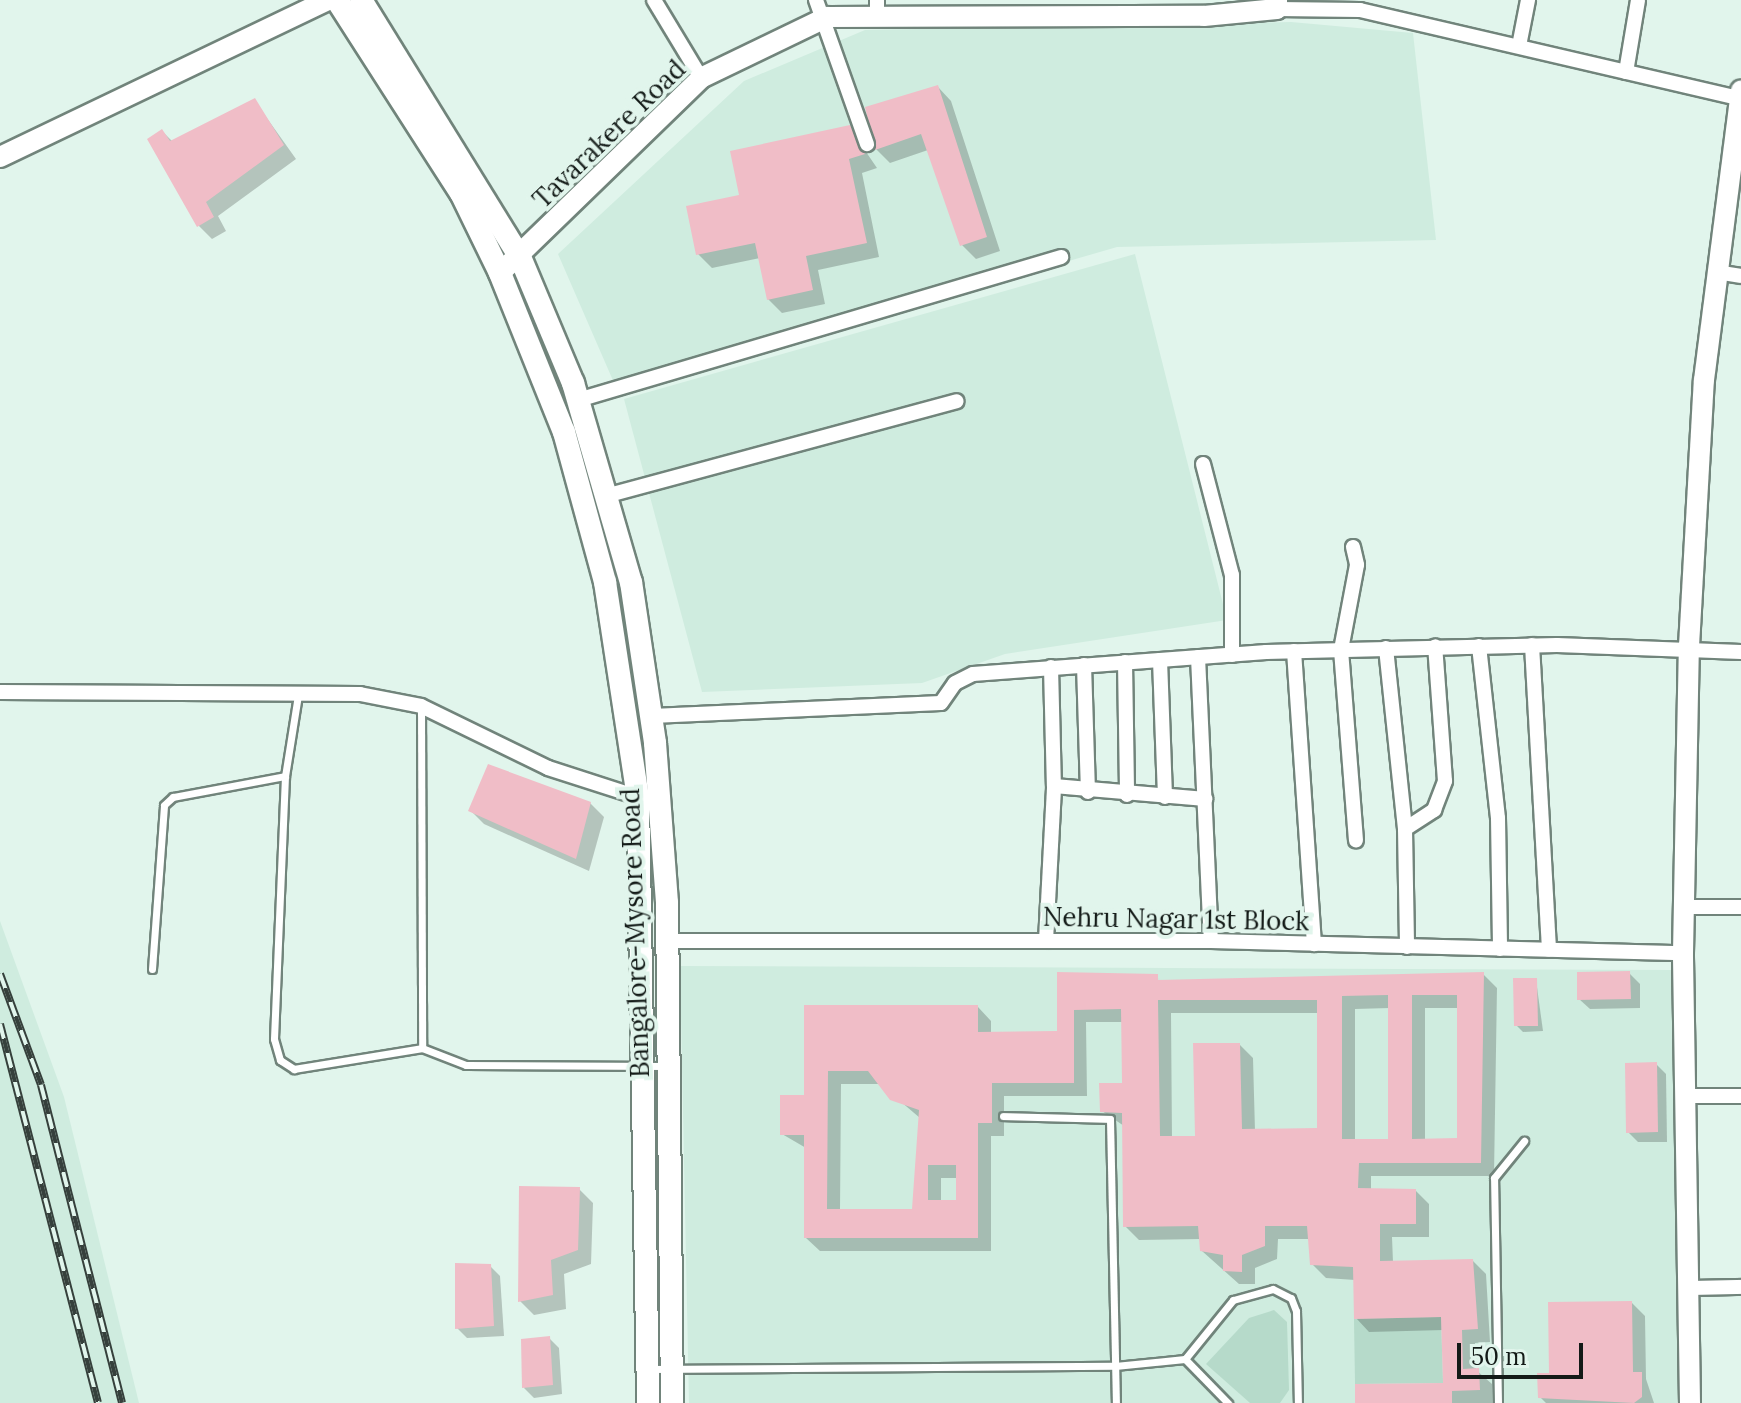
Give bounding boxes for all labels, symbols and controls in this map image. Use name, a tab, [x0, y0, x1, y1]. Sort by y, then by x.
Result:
street label: Tavarakere Road	[526, 53, 692, 215]
street label: Bangalore-Mysore Road	[614, 788, 656, 1078]
street label: Nehru Nagar 1st Block	[1043, 901, 1309, 937]
scale bar	[1461, 1327, 1587, 1377]
text: 50 m	[1471, 1341, 1527, 1372]

